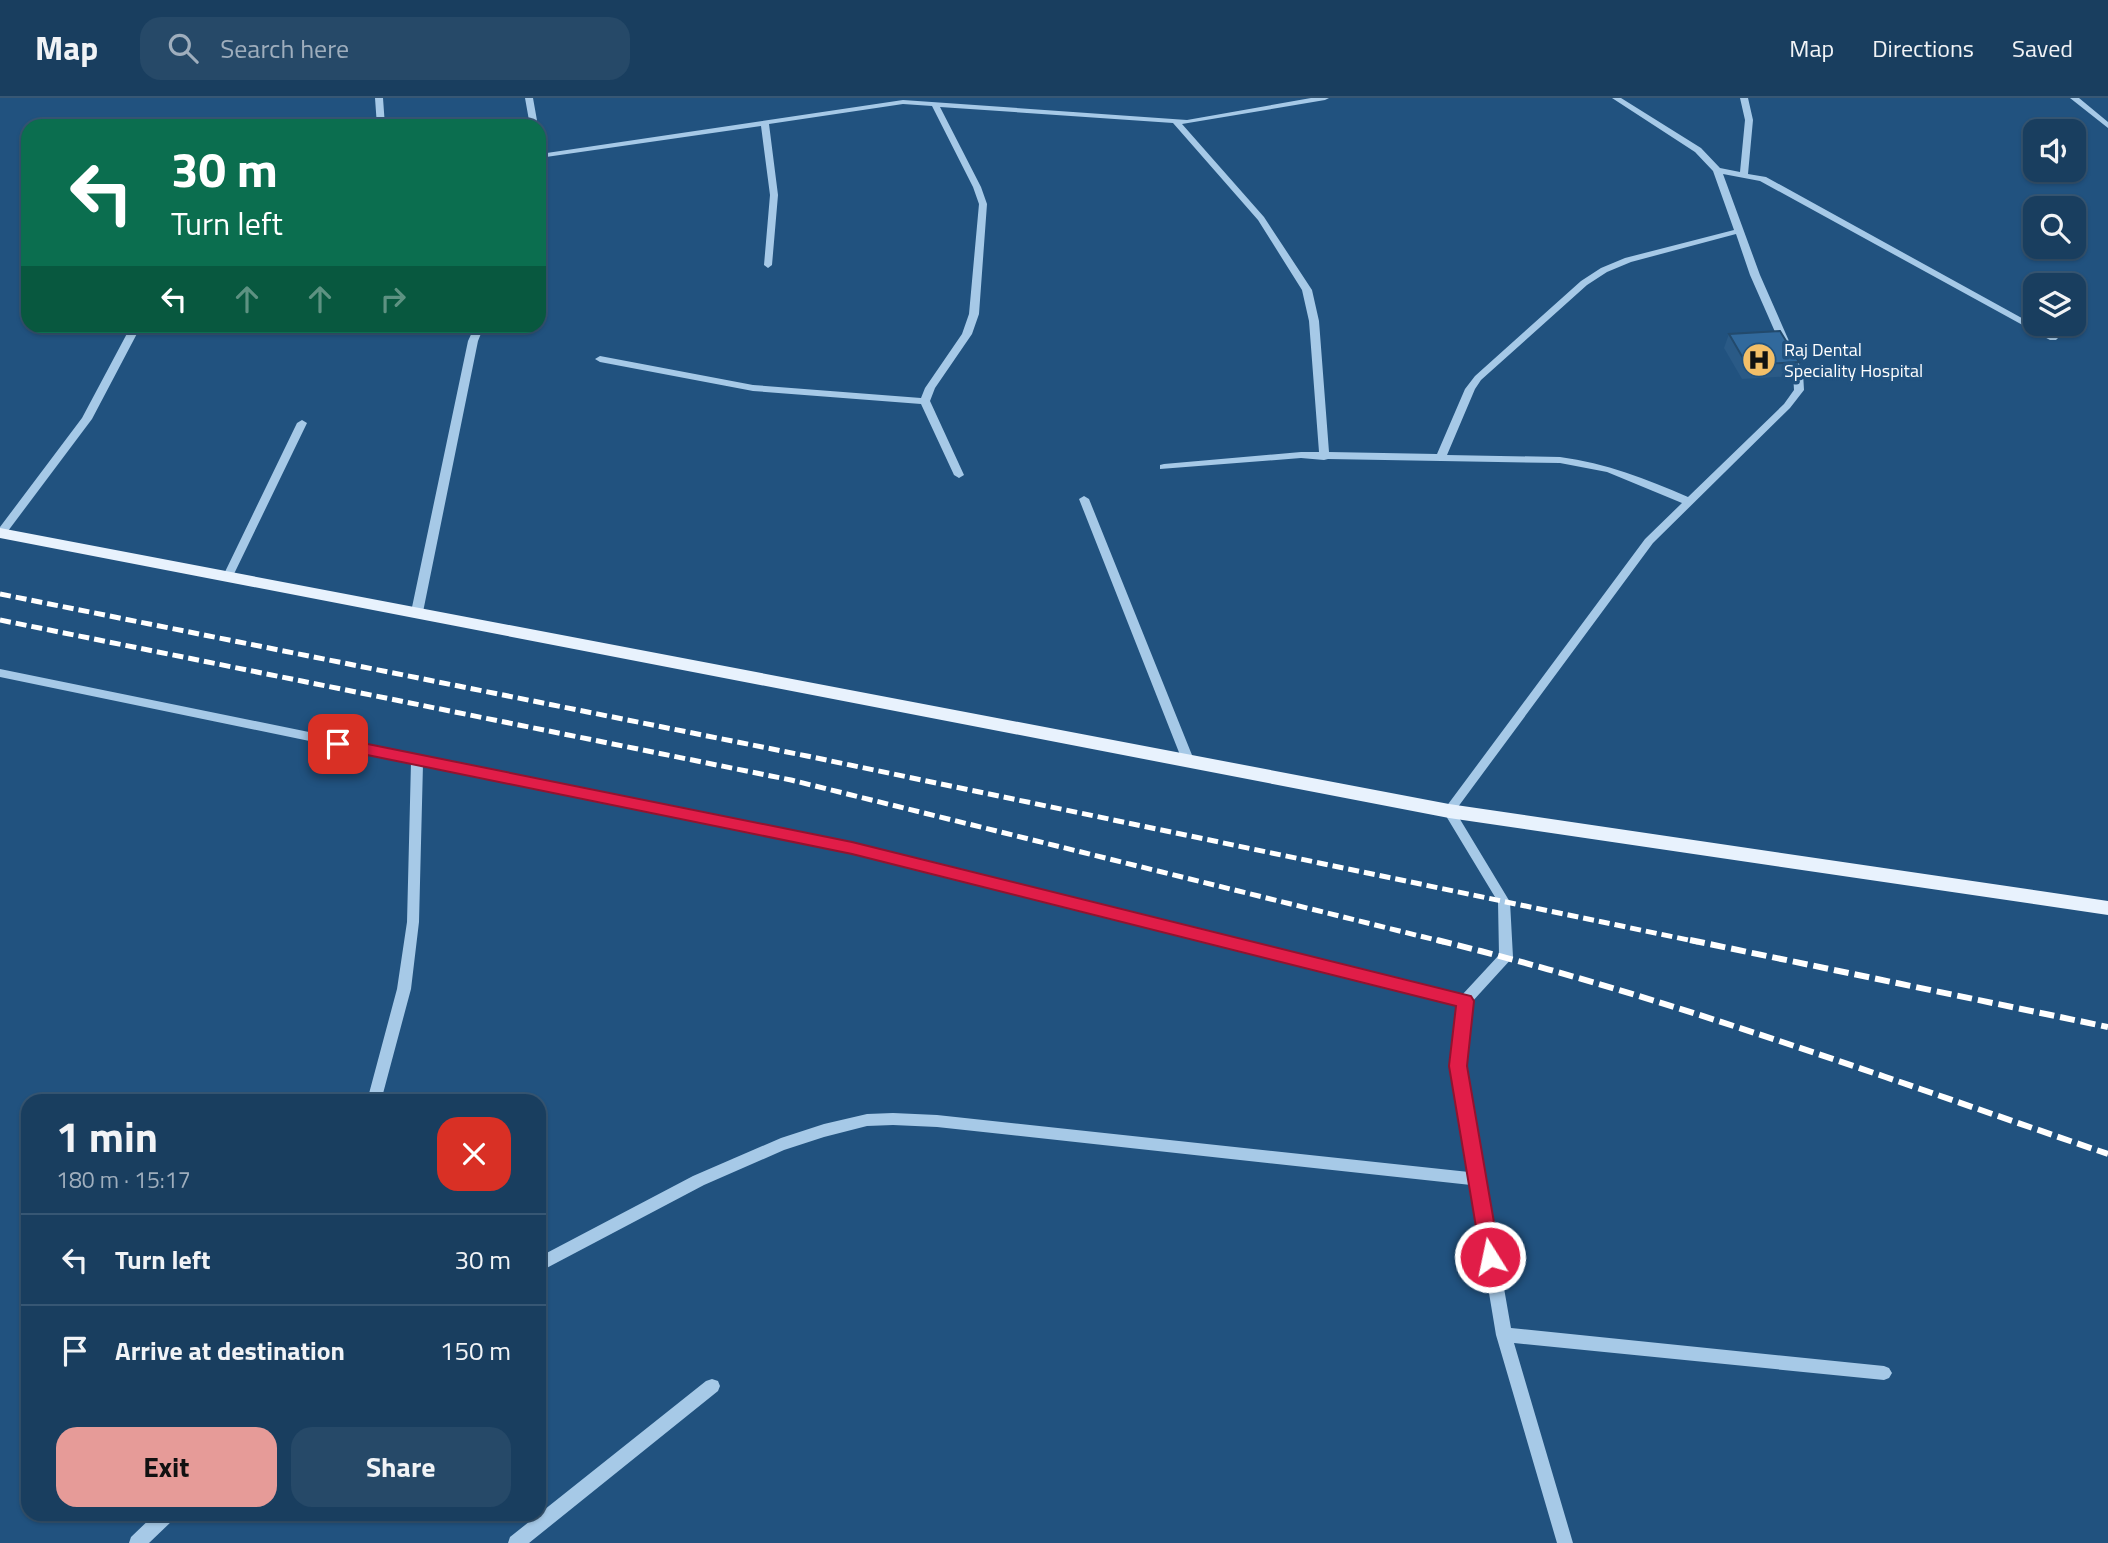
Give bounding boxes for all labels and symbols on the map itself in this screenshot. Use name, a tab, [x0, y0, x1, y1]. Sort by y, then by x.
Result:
place label: Raj Dental Speciality Hospital	[1784, 336, 1923, 384]
hospital icon: Raj Dental Speciality Hospital	[1740, 341, 1778, 379]
pin	[308, 714, 368, 774]
position arrow	[1453, 1220, 1527, 1294]

